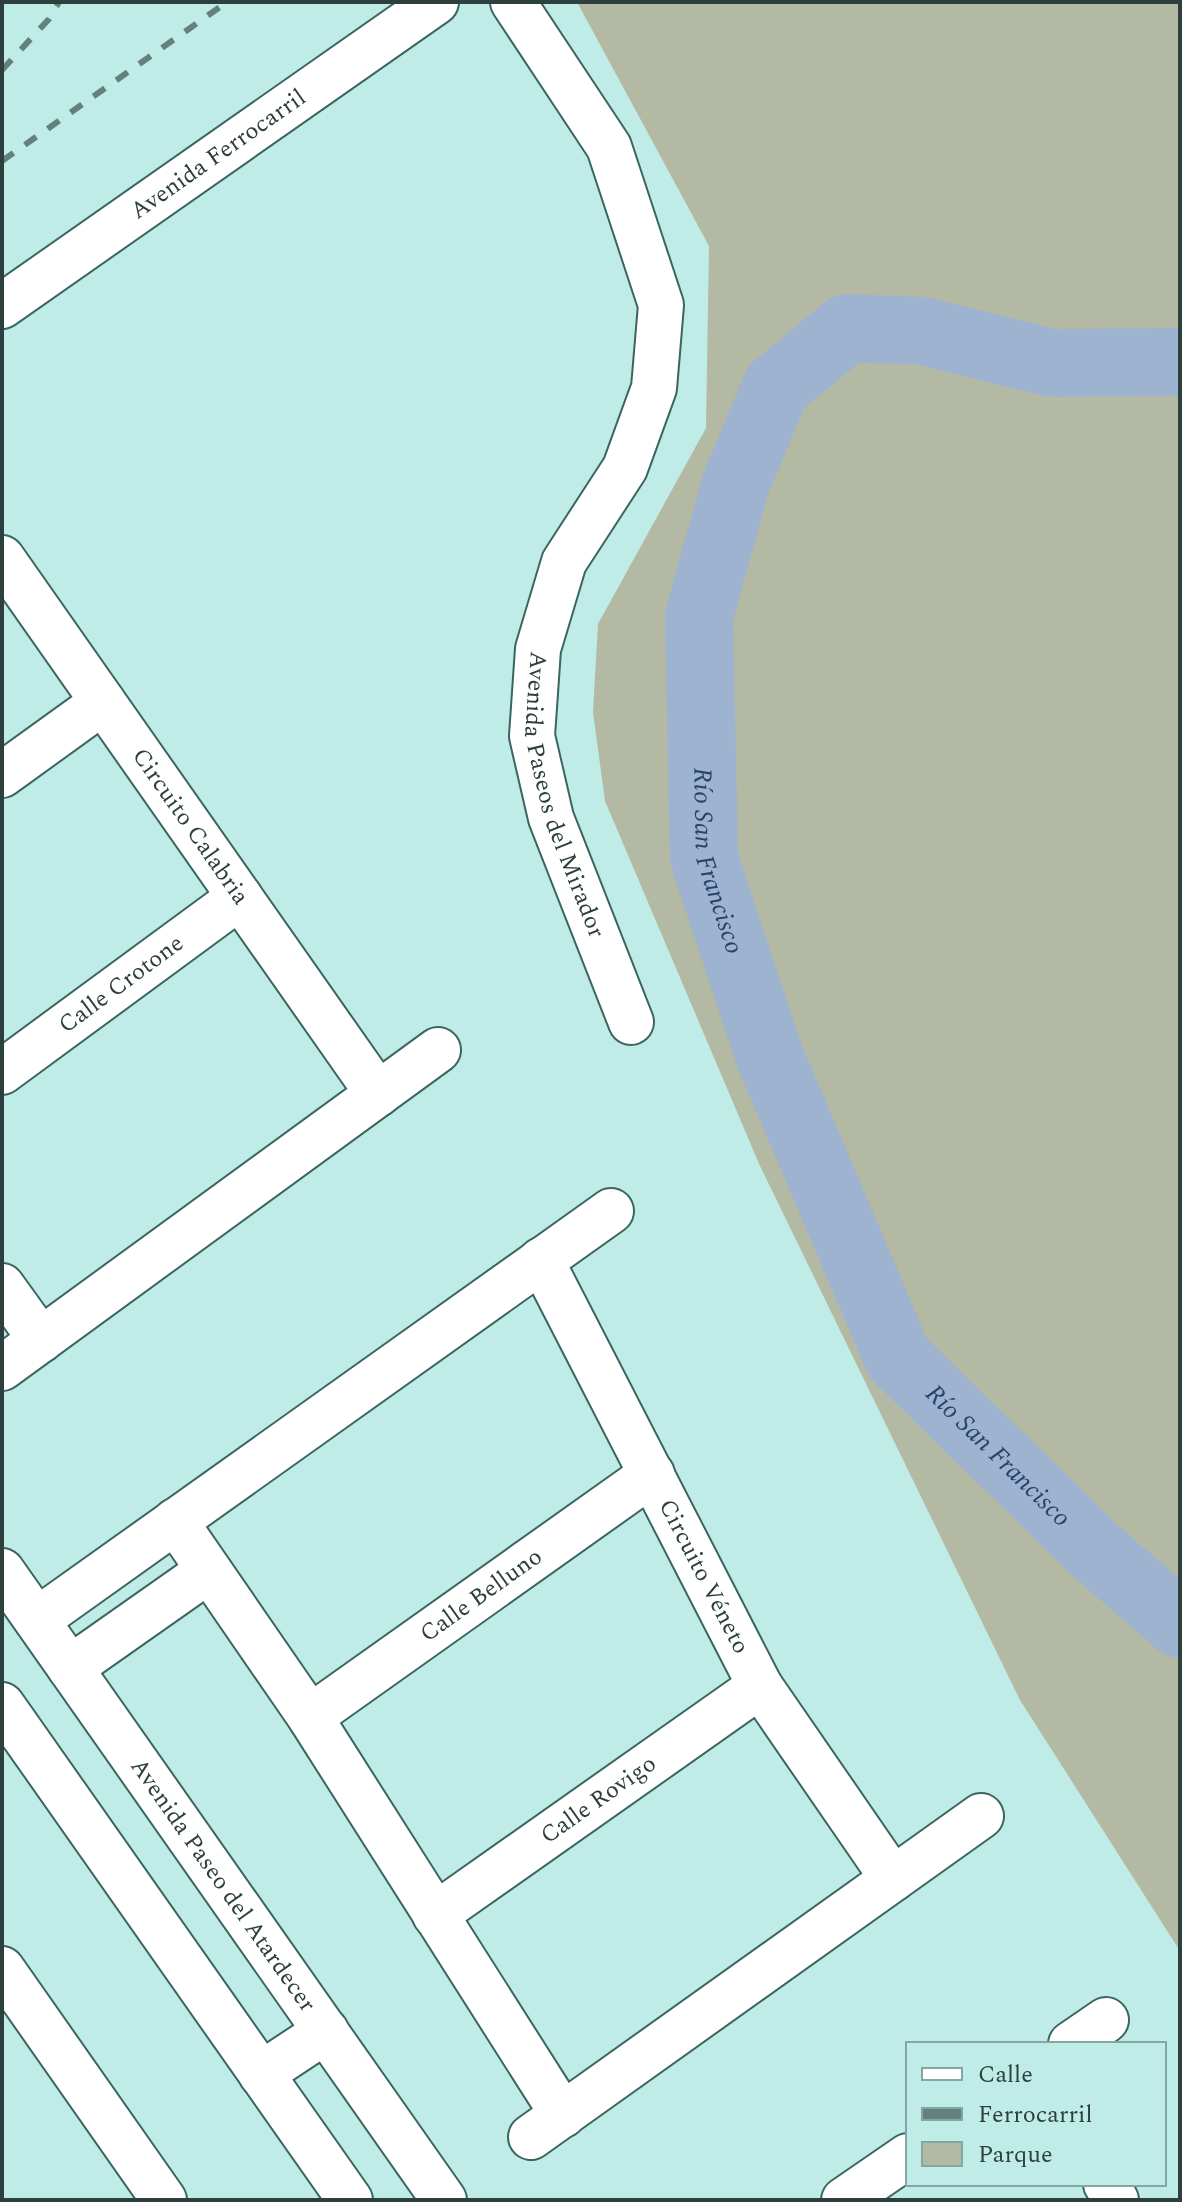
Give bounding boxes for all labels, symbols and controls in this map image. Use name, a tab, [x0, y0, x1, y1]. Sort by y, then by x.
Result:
street label: Avenida Ferrocarril	[123, 80, 314, 229]
street label: Avenida Paseos del Mirador	[514, 650, 614, 943]
street label: Circuito Calabria	[123, 741, 258, 913]
water label: Río San Francisco	[682, 767, 754, 959]
street label: Calle Crotone	[51, 926, 191, 1043]
water label: Río San Francisco	[916, 1375, 1080, 1537]
street label: Circuito Véneto	[649, 1493, 759, 1660]
street label: Calle Belluno	[412, 1539, 550, 1651]
street label: Calle Rovigo	[533, 1746, 664, 1853]
street label: Avenida Paseo del Atardecer	[121, 1751, 325, 2020]
legend	[906, 2042, 1166, 2186]
text: Calle	[978, 2057, 1033, 2093]
text: Ferrocarril	[978, 2097, 1093, 2133]
text: Parque	[978, 2137, 1053, 2173]

